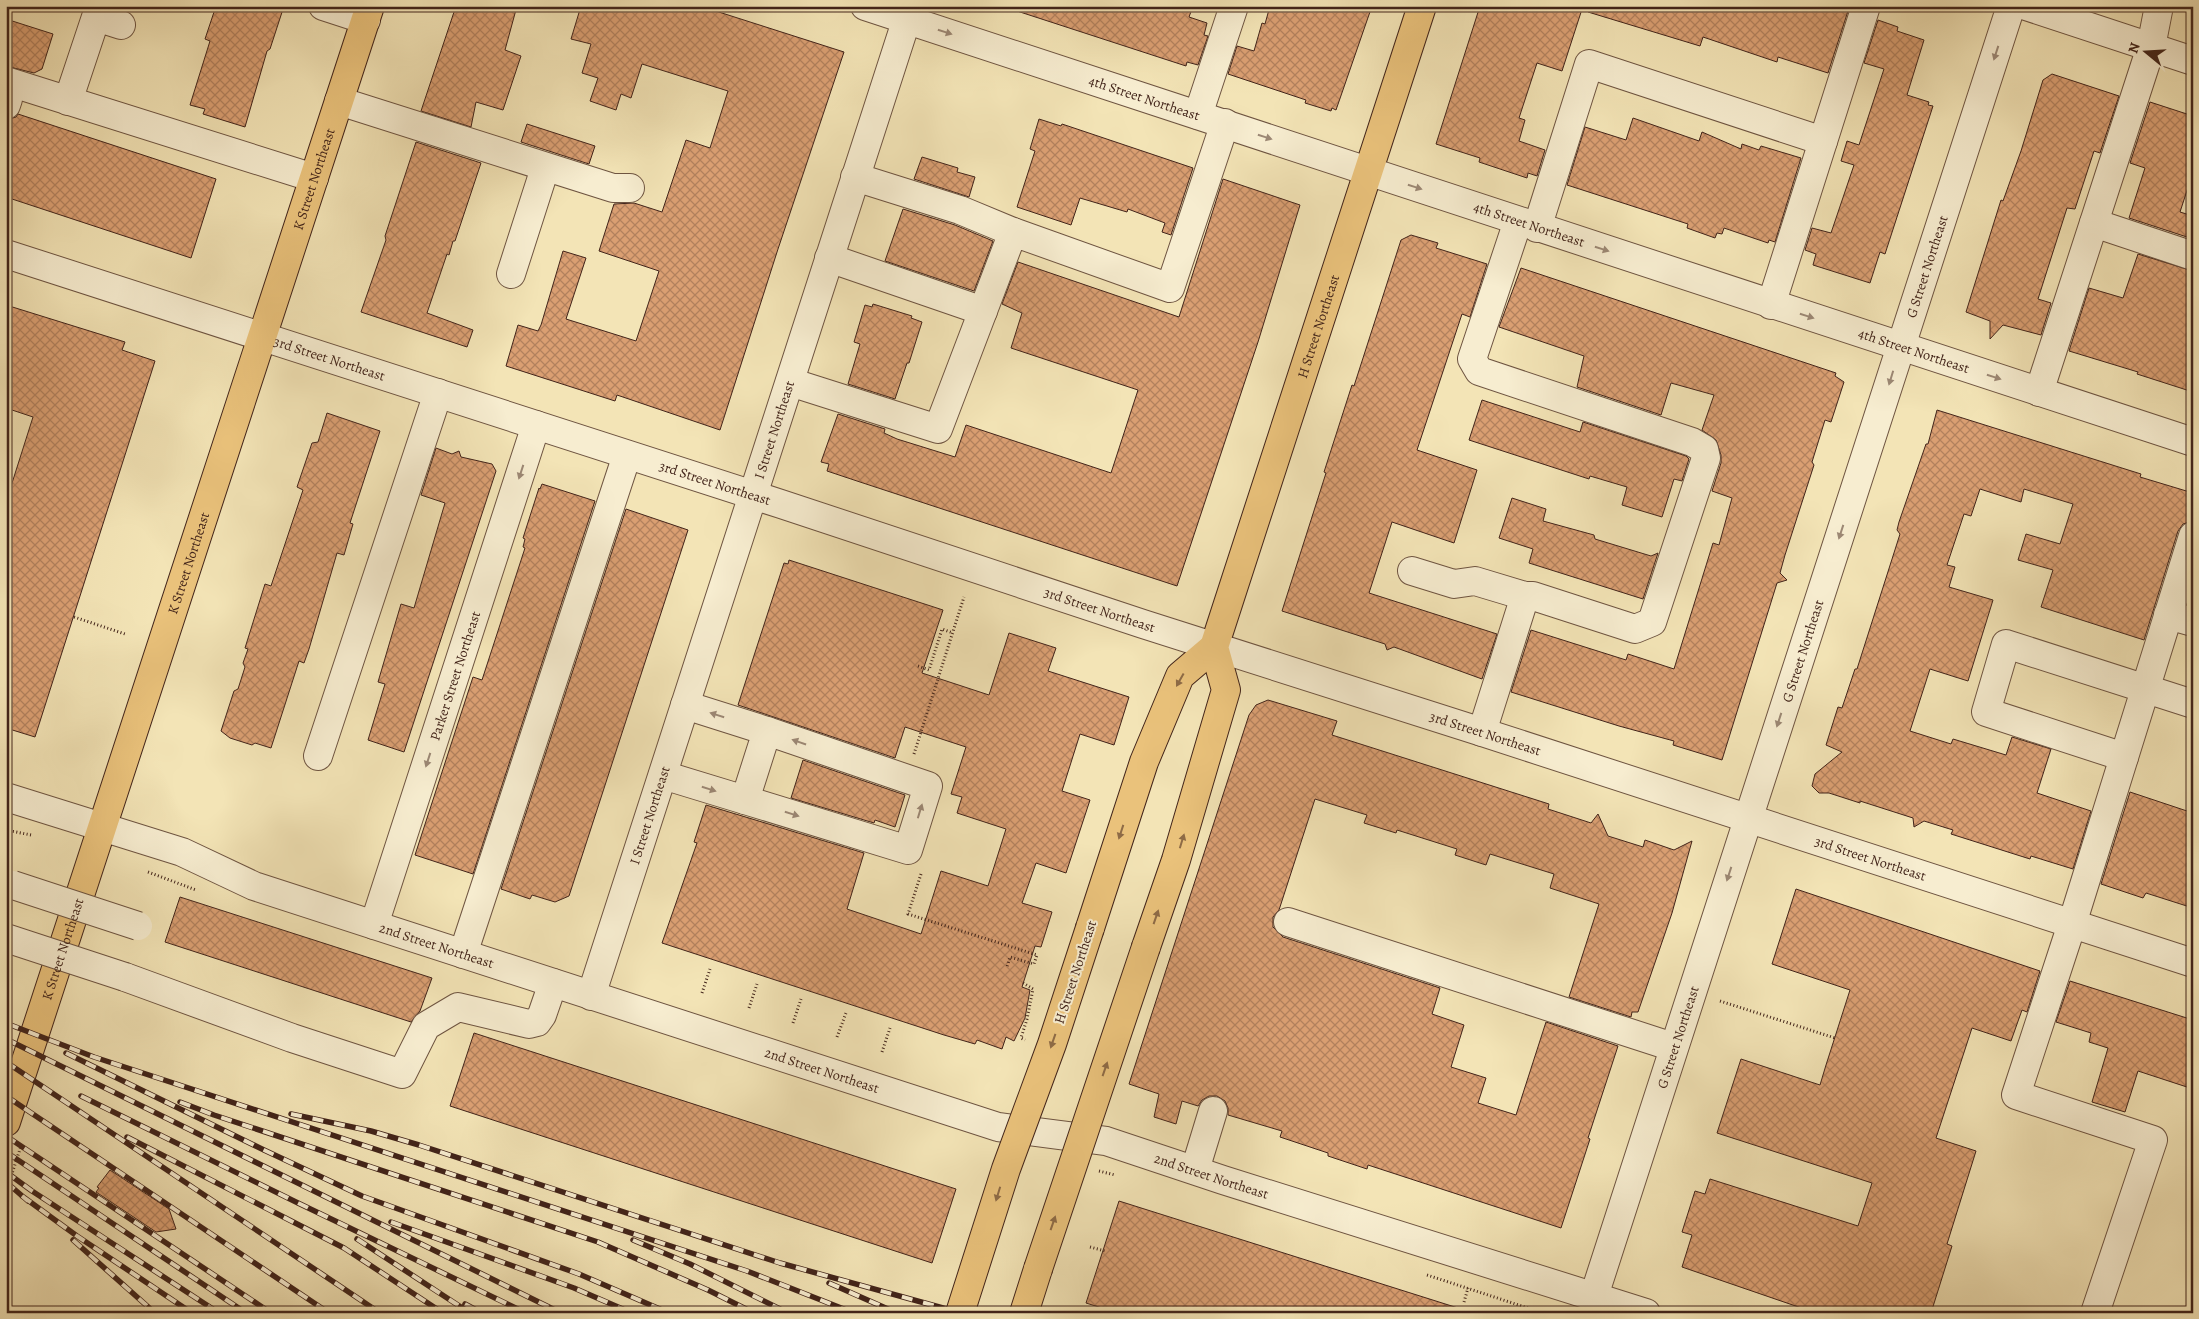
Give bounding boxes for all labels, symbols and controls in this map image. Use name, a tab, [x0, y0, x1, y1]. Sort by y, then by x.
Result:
north arrow	[2122, 28, 2172, 78]
one-way arrow	[937, 29, 952, 37]
text: N	[2124, 40, 2145, 56]
one-way arrow	[1992, 45, 1999, 60]
street label: 4th Street Northeast	[1086, 71, 1203, 125]
street label: K Street Northeast	[289, 125, 340, 232]
one-way arrow	[1258, 134, 1273, 141]
one-way arrow	[1408, 183, 1423, 191]
street label: 4th Street Northeast	[1471, 197, 1587, 252]
street label: G Street Northeast	[1902, 213, 1953, 320]
one-way arrow	[1595, 246, 1610, 253]
street label: H Street Northeast	[1293, 272, 1344, 381]
one-way arrow	[1799, 313, 1814, 320]
street label: 4th Street Northeast	[1856, 324, 1972, 378]
street label: 3rd Street Northeast	[271, 332, 388, 386]
one-way arrow	[1887, 370, 1895, 385]
one-way arrow	[1987, 374, 2002, 382]
street label: I Street Northeast	[750, 378, 799, 482]
street label: 3rd Street Northeast	[657, 456, 773, 510]
one-way arrow	[516, 464, 524, 479]
street label: K Street Northeast	[163, 509, 214, 617]
one-way arrow	[1837, 525, 1845, 540]
street label: 3rd Street Northeast	[1041, 583, 1158, 637]
street label: G Street Northeast	[1778, 597, 1829, 705]
street label: Parker Street Northeast	[425, 608, 485, 743]
one-way arrow	[1175, 674, 1184, 687]
street label: 3rd Street Northeast	[1427, 707, 1544, 761]
one-way arrow	[709, 711, 724, 718]
one-way arrow	[1775, 712, 1783, 727]
one-way arrow	[791, 738, 806, 746]
one-way arrow	[423, 752, 431, 767]
street label: I Street Northeast	[625, 763, 675, 867]
one-way arrow	[702, 786, 717, 794]
one-way arrow	[917, 803, 925, 818]
one-way arrow	[784, 811, 799, 819]
one-way arrow	[1117, 824, 1124, 839]
street label: 3rd Street Northeast	[1812, 832, 1929, 886]
one-way arrow	[1178, 833, 1186, 848]
one-way arrow	[1725, 867, 1732, 882]
street label: K Street Northeast	[37, 895, 89, 1003]
one-way arrow	[1152, 909, 1160, 924]
street label: 2nd Street Northeast	[377, 918, 496, 973]
street label: H Street Northeast	[1050, 918, 1101, 1026]
street label: G Street Northeast	[1653, 983, 1704, 1091]
one-way arrow	[1048, 1033, 1056, 1048]
street label: 2nd Street Northeast	[762, 1043, 882, 1098]
one-way arrow	[1102, 1061, 1109, 1076]
street label: 2nd Street Northeast	[1152, 1149, 1271, 1204]
one-way arrow	[994, 1186, 1002, 1201]
one-way arrow	[1050, 1215, 1058, 1230]

